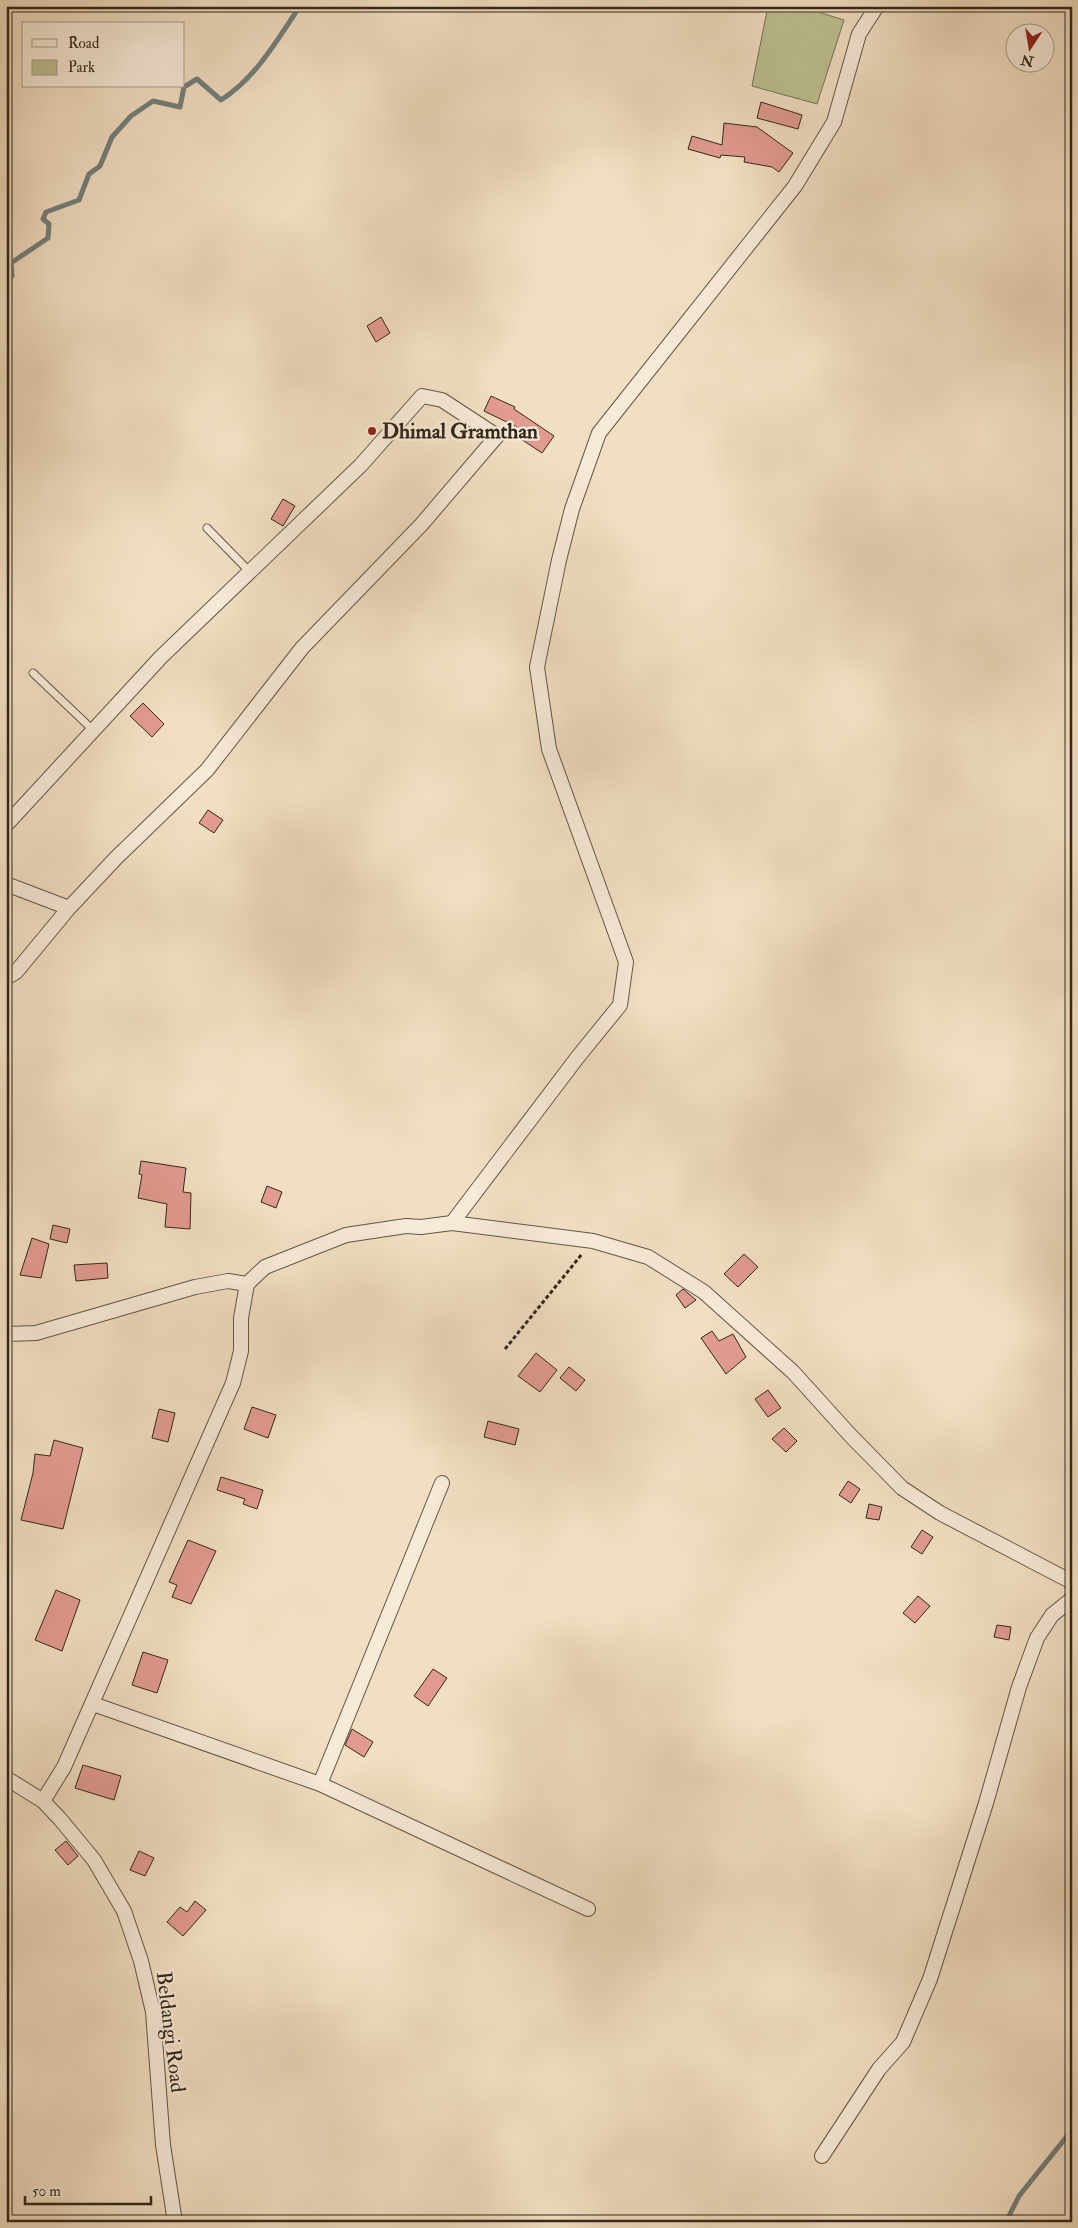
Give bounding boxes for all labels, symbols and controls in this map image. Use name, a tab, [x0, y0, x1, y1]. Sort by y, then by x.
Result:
legend	[22, 22, 185, 88]
north arrow	[1006, 22, 1056, 72]
text: Road	[68, 34, 100, 53]
text: N	[1019, 51, 1036, 70]
text: Park	[68, 58, 95, 77]
place label: Dhimal Gramthan	[382, 418, 538, 445]
marker: Dhimal Gramthan	[366, 425, 378, 437]
street label: Beldangi Road	[150, 1970, 191, 2095]
scale bar	[25, 2173, 151, 2205]
text: 50 m	[32, 2182, 61, 2201]

